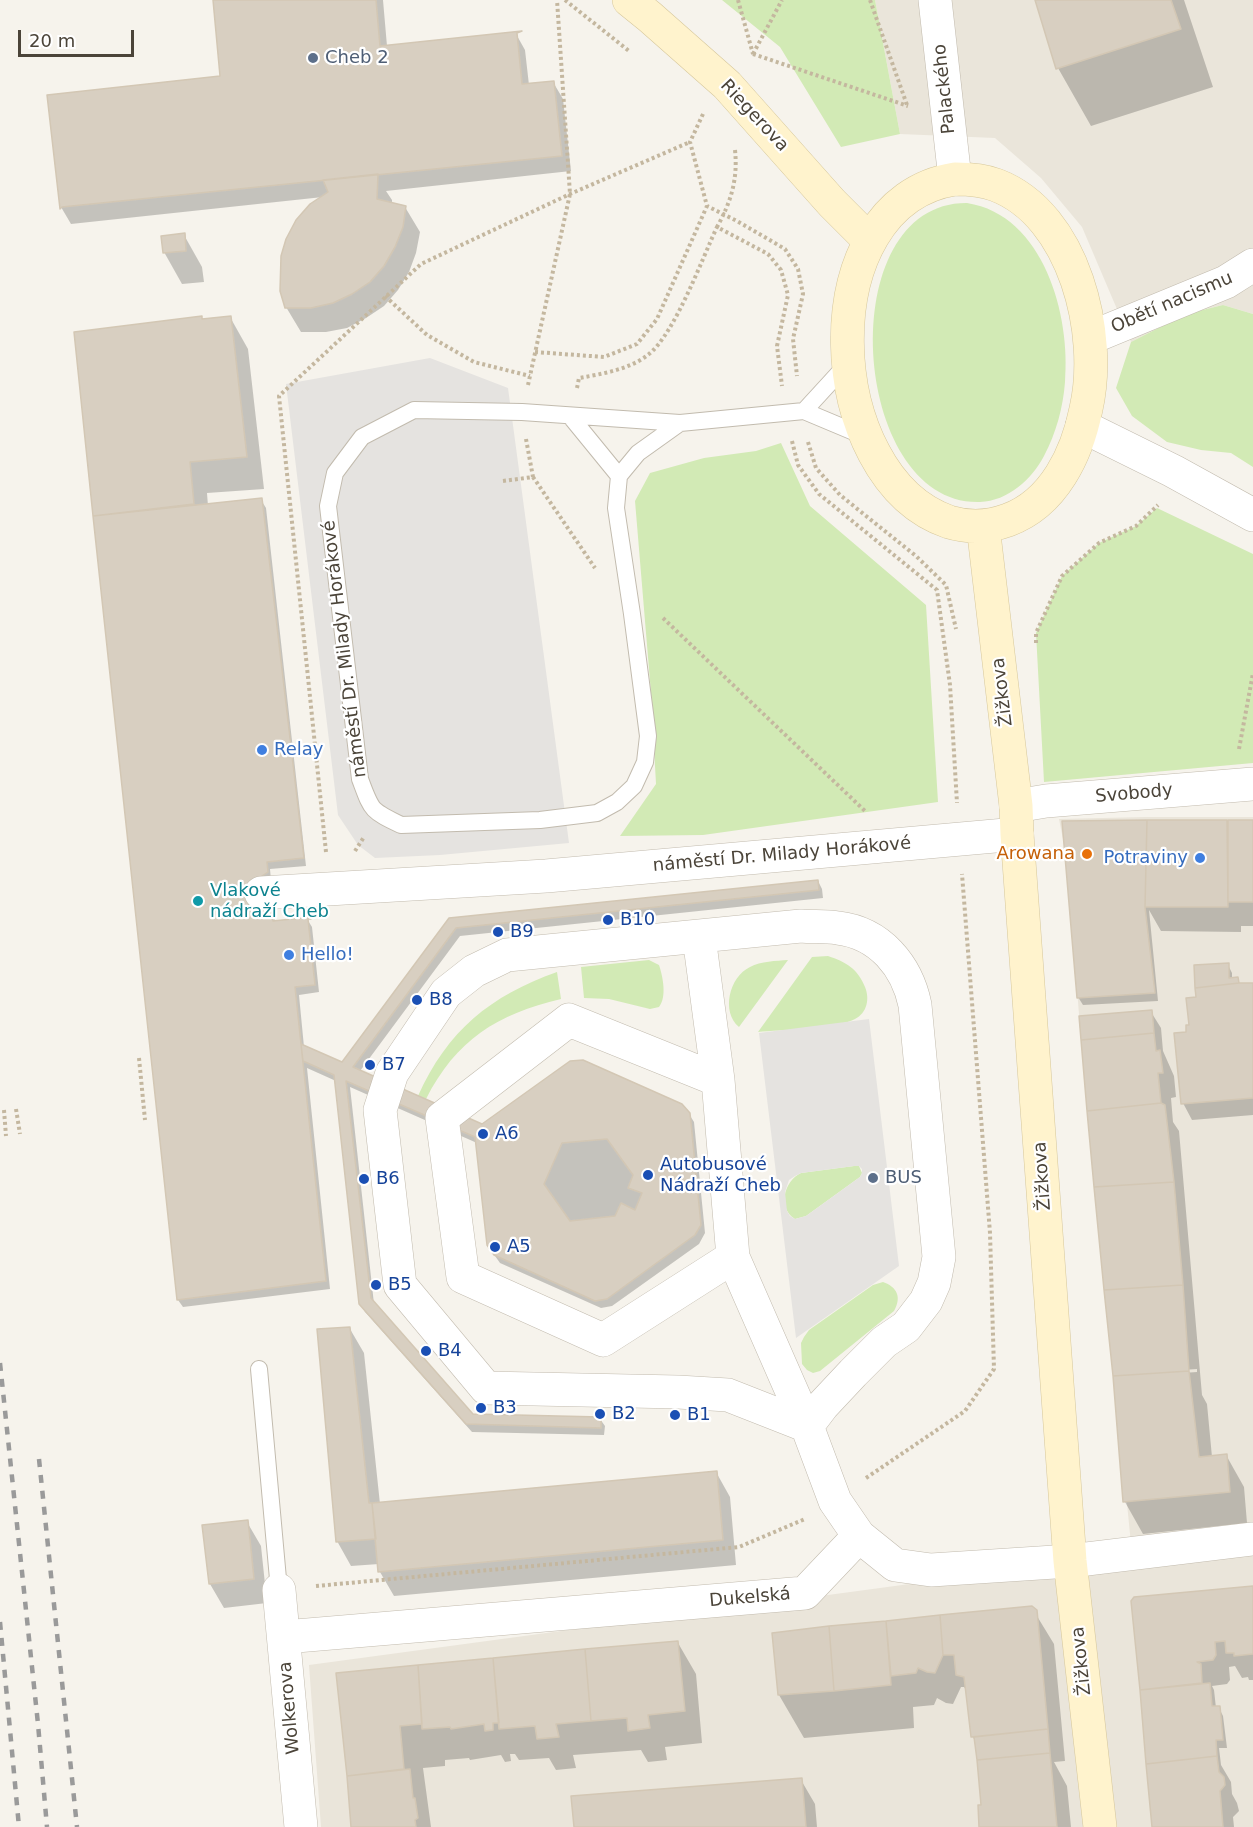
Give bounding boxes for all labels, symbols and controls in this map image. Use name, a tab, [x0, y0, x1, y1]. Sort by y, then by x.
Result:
scale bar	[21, 18, 136, 56]
text: 20 m	[29, 30, 75, 51]
street label: Palackého	[930, 43, 960, 135]
place label: Cheb 2	[325, 47, 389, 69]
marker: Cheb 2	[306, 51, 320, 65]
street label: Riegerova	[715, 75, 793, 157]
street label: Obětí nacismu	[1108, 268, 1236, 338]
street label: náměstí Dr. Milady Horákové	[318, 519, 372, 779]
street label: Žižkova	[988, 656, 1018, 728]
place label: Relay	[274, 739, 323, 761]
marker: Relay	[255, 743, 269, 757]
street label: Svobody	[1094, 780, 1174, 808]
street label: náměstí Dr. Milady Horákové	[652, 833, 912, 877]
place label: Arowana	[996, 843, 1075, 865]
marker: Arowana	[1080, 847, 1094, 861]
place label: Potraviny	[1104, 847, 1188, 869]
marker: Potraviny	[1193, 851, 1207, 865]
place label: Vlakové nádraží Cheb	[210, 880, 329, 922]
marker: Vlakové nádraží Cheb	[191, 894, 205, 908]
place label: B10	[620, 909, 655, 931]
marker: B10	[601, 913, 615, 927]
place label: B9	[510, 921, 534, 943]
marker: B9	[491, 925, 505, 939]
place label: Hello!	[301, 944, 354, 966]
marker: Hello!	[282, 948, 296, 962]
place label: B8	[429, 989, 453, 1011]
marker: B8	[410, 993, 424, 1007]
place label: B7	[382, 1054, 406, 1076]
marker: B7	[363, 1058, 377, 1072]
place label: A6	[495, 1123, 519, 1145]
marker: A6	[476, 1127, 490, 1141]
street label: Žižkova	[1030, 1141, 1056, 1211]
place label: Autobusové Nádraží Cheb	[660, 1154, 781, 1196]
place label: BUS	[885, 1167, 922, 1189]
place label: B6	[376, 1168, 400, 1190]
marker: Autobusové Nádraží Cheb	[641, 1168, 655, 1182]
marker: BUS	[866, 1171, 880, 1185]
marker: B6	[357, 1172, 371, 1186]
place label: A5	[507, 1236, 531, 1258]
marker: A5	[488, 1240, 502, 1254]
place label: B5	[388, 1274, 412, 1296]
marker: B5	[369, 1278, 383, 1292]
place label: B4	[438, 1340, 462, 1362]
marker: B4	[419, 1344, 433, 1358]
place label: B3	[493, 1397, 517, 1419]
marker: B3	[474, 1401, 488, 1415]
place label: B2	[612, 1403, 636, 1425]
place label: B1	[687, 1404, 711, 1426]
marker: B2	[593, 1407, 607, 1421]
marker: B1	[668, 1408, 682, 1422]
street label: Dukelská	[708, 1584, 792, 1612]
street label: Žižkova	[1068, 1625, 1096, 1697]
street label: Wolkerova	[275, 1661, 305, 1755]

